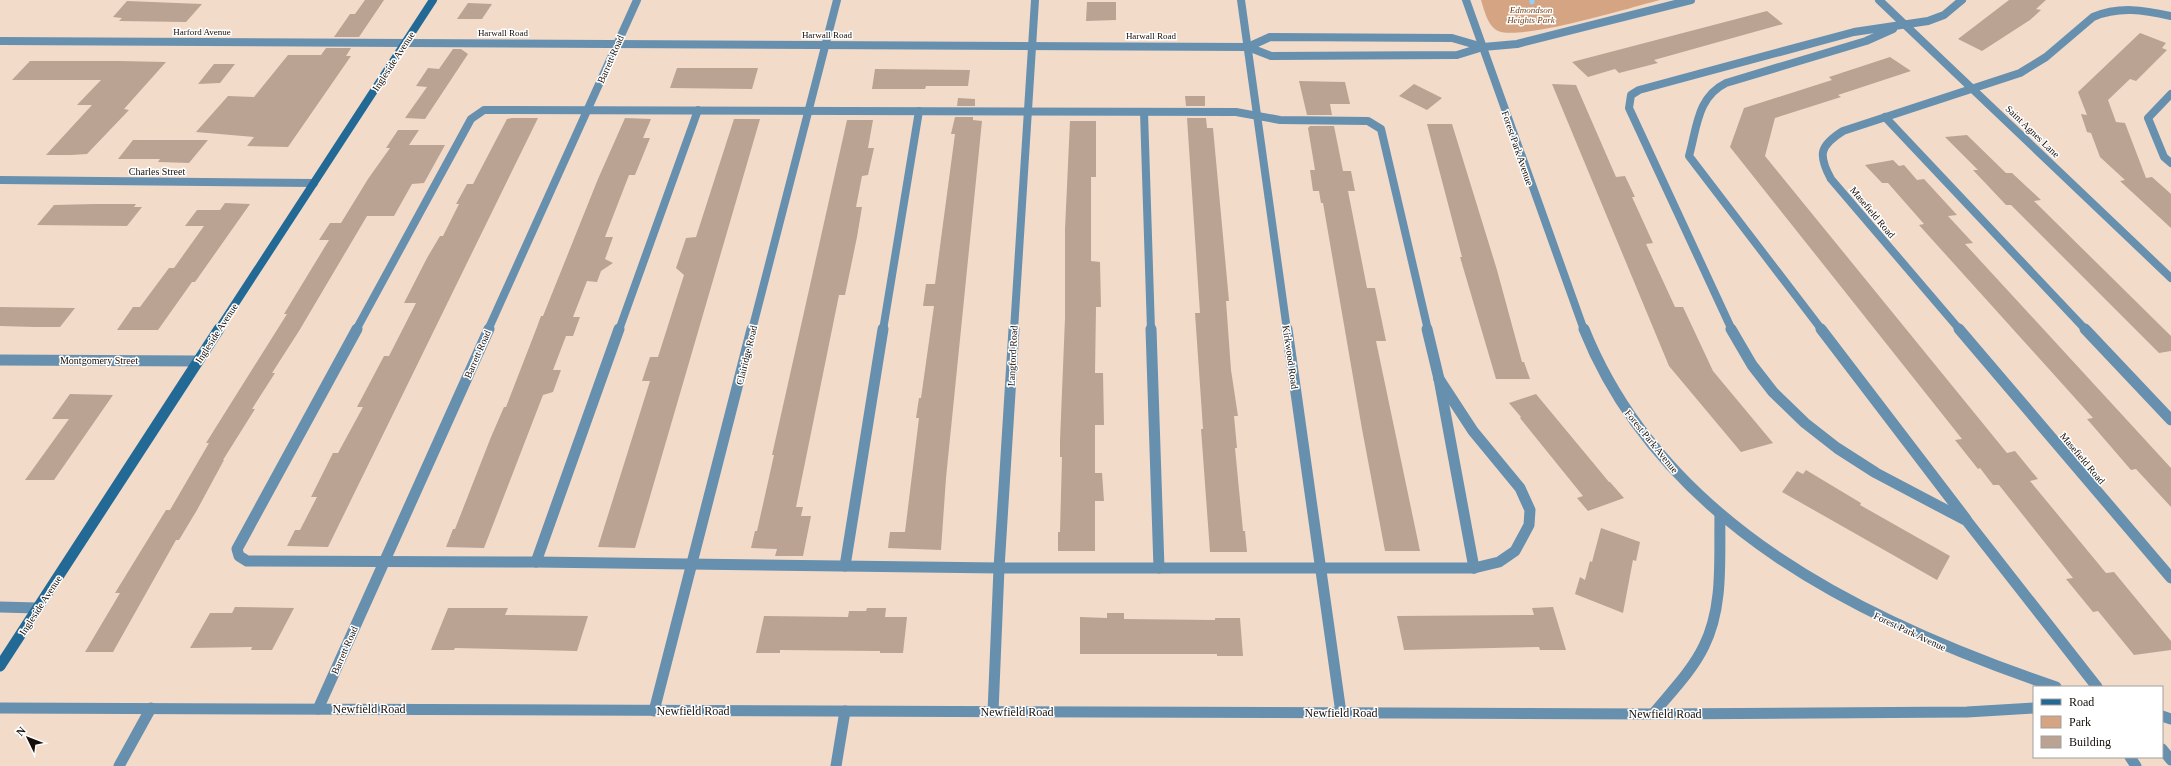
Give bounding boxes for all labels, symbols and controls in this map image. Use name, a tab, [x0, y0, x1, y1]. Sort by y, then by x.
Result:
park label: Edmondson Heights Park	[1506, 5, 1556, 25]
street label: Harford Avenue	[173, 27, 231, 37]
street label: Harwall Road	[478, 28, 529, 38]
street label: Ingleside Avenue	[370, 29, 417, 93]
street label: Harwall Road	[802, 30, 853, 40]
street label: Harwall Road	[1126, 31, 1177, 41]
street label: Barrett Road	[595, 33, 626, 85]
street label: Saint Agnes Lane	[2003, 103, 2062, 160]
street label: Forest Park Avenue	[1500, 109, 1536, 187]
street label: Charles Street	[129, 166, 185, 177]
street label: Masefield Road	[1848, 184, 1897, 240]
street label: Ingleside Avenue	[193, 301, 240, 365]
street label: Clairidge Road	[734, 324, 759, 386]
street label: Langford Road	[1005, 325, 1020, 387]
street label: Kirkwood Road	[1281, 325, 1300, 390]
street label: Barrett Road	[462, 328, 493, 380]
street label: Montgomery Street	[60, 355, 138, 366]
street label: Forest Park Avenue	[1623, 407, 1681, 476]
street label: Masefield Road	[2058, 430, 2107, 486]
street label: Ingleside Avenue	[17, 573, 64, 637]
street label: Forest Park Avenue	[1872, 610, 1948, 653]
street label: Barrett Road	[329, 624, 360, 676]
legend	[2033, 686, 2163, 758]
text: Road	[2069, 695, 2094, 709]
street label: Newfield Road	[333, 702, 405, 716]
street label: Newfield Road	[657, 704, 729, 718]
street label: Newfield Road	[981, 705, 1053, 719]
street label: Newfield Road	[1305, 706, 1377, 720]
street label: Newfield Road	[1629, 707, 1701, 721]
text: Park	[2069, 715, 2091, 729]
north arrow	[8, 718, 48, 758]
text: N	[14, 724, 28, 738]
text: Building	[2069, 735, 2111, 749]

